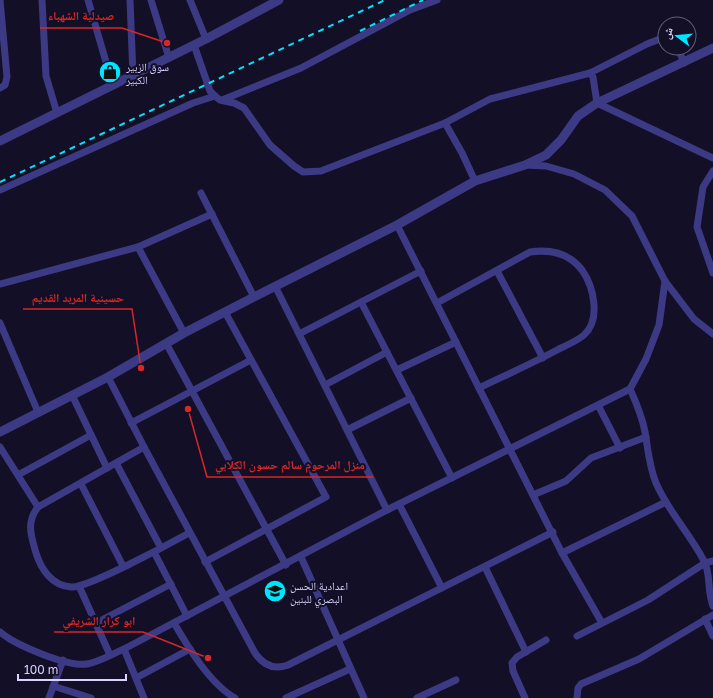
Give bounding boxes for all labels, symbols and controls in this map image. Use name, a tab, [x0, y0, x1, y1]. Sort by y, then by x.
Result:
callout: صيدلية الشهباء	[40, 4, 122, 28]
text: صيدلية الشهباء	[48, 8, 114, 23]
north arrow	[657, 16, 697, 56]
text: ش	[659, 25, 677, 41]
shop icon: سوق الزبير الكبير	[97, 59, 123, 85]
place label: سوق الزبير الكبير	[125, 60, 169, 86]
callout: حسينية المربد القديم	[23, 285, 132, 309]
text: حسينية المربد القديم	[32, 290, 124, 306]
callout: منزل المرحوم سالم حسون الكلابي	[207, 453, 373, 477]
text: منزل المرحوم سالم حسون الكلابي	[215, 457, 365, 475]
school or university icon: اعدادية الحسن البصري للبنين	[262, 578, 288, 604]
place label: اعدادية الحسن البصري للبنين	[290, 579, 348, 607]
callout: ابو كرار الشريفي	[54, 608, 143, 632]
text: ابو كرار الشريفي	[62, 613, 136, 631]
scale bar	[18, 656, 126, 682]
text: 100 m	[24, 662, 58, 677]

